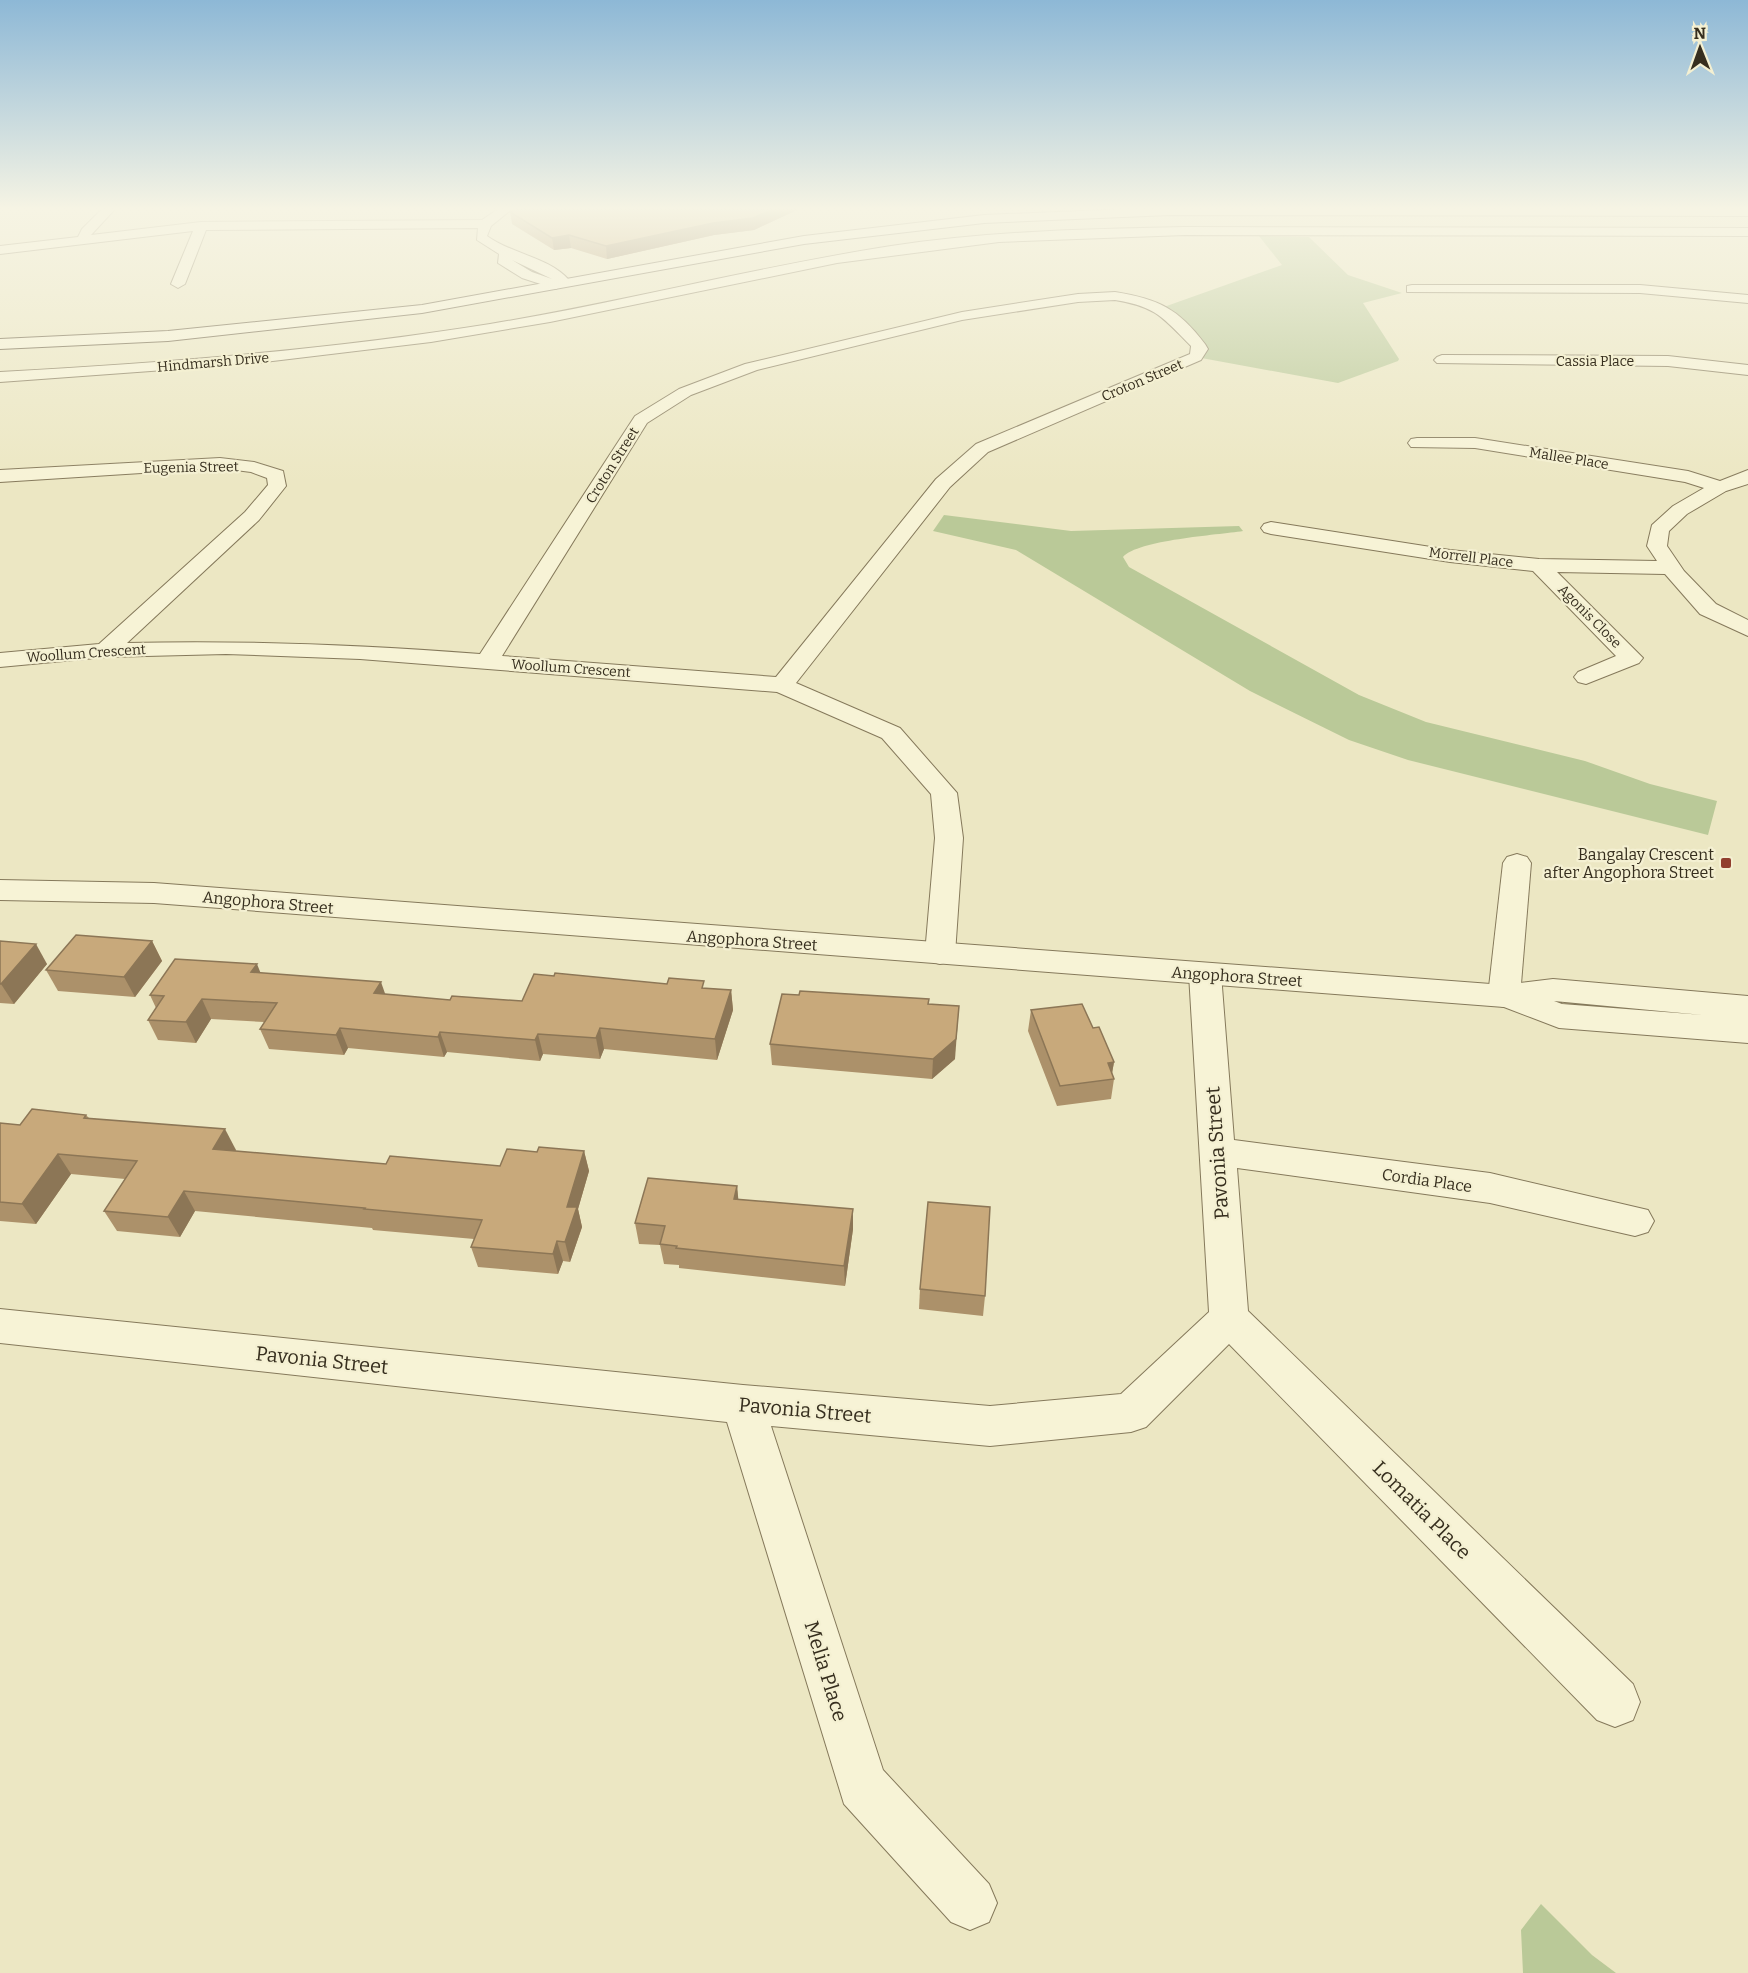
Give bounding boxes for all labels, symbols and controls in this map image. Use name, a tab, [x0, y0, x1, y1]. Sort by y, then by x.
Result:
north arrow	[1670, 18, 1730, 78]
text: N	[1693, 24, 1706, 43]
street label: Hindmarsh Drive	[156, 349, 270, 376]
street label: Cassia Place	[1556, 353, 1634, 370]
street label: Croton Street	[1099, 356, 1185, 405]
street label: Croton Street	[582, 424, 643, 507]
street label: Mallee Place	[1528, 444, 1610, 473]
street label: Eugenia Street	[143, 458, 239, 477]
street label: Morrell Place	[1428, 544, 1514, 571]
street label: Agonis Close	[1554, 581, 1625, 652]
street label: Woollum Crescent	[26, 641, 146, 666]
street label: Woollum Crescent	[511, 656, 631, 681]
place label: Bangalay Crescent after Angophora Street	[1543, 845, 1714, 882]
marker: Bangalay Crescent after Angophora Street	[1719, 856, 1733, 870]
street label: Angophora Street	[202, 887, 334, 918]
street label: Angophora Street	[686, 926, 818, 955]
street label: Angophora Street	[1171, 962, 1303, 991]
street label: Pavonia Street	[1200, 1086, 1234, 1220]
street label: Cordia Place	[1381, 1165, 1473, 1196]
street label: Pavonia Street	[254, 1341, 390, 1379]
street label: Pavonia Street	[738, 1392, 872, 1428]
street label: Lomatia Place	[1368, 1456, 1476, 1564]
street label: Melia Place	[799, 1618, 853, 1724]

